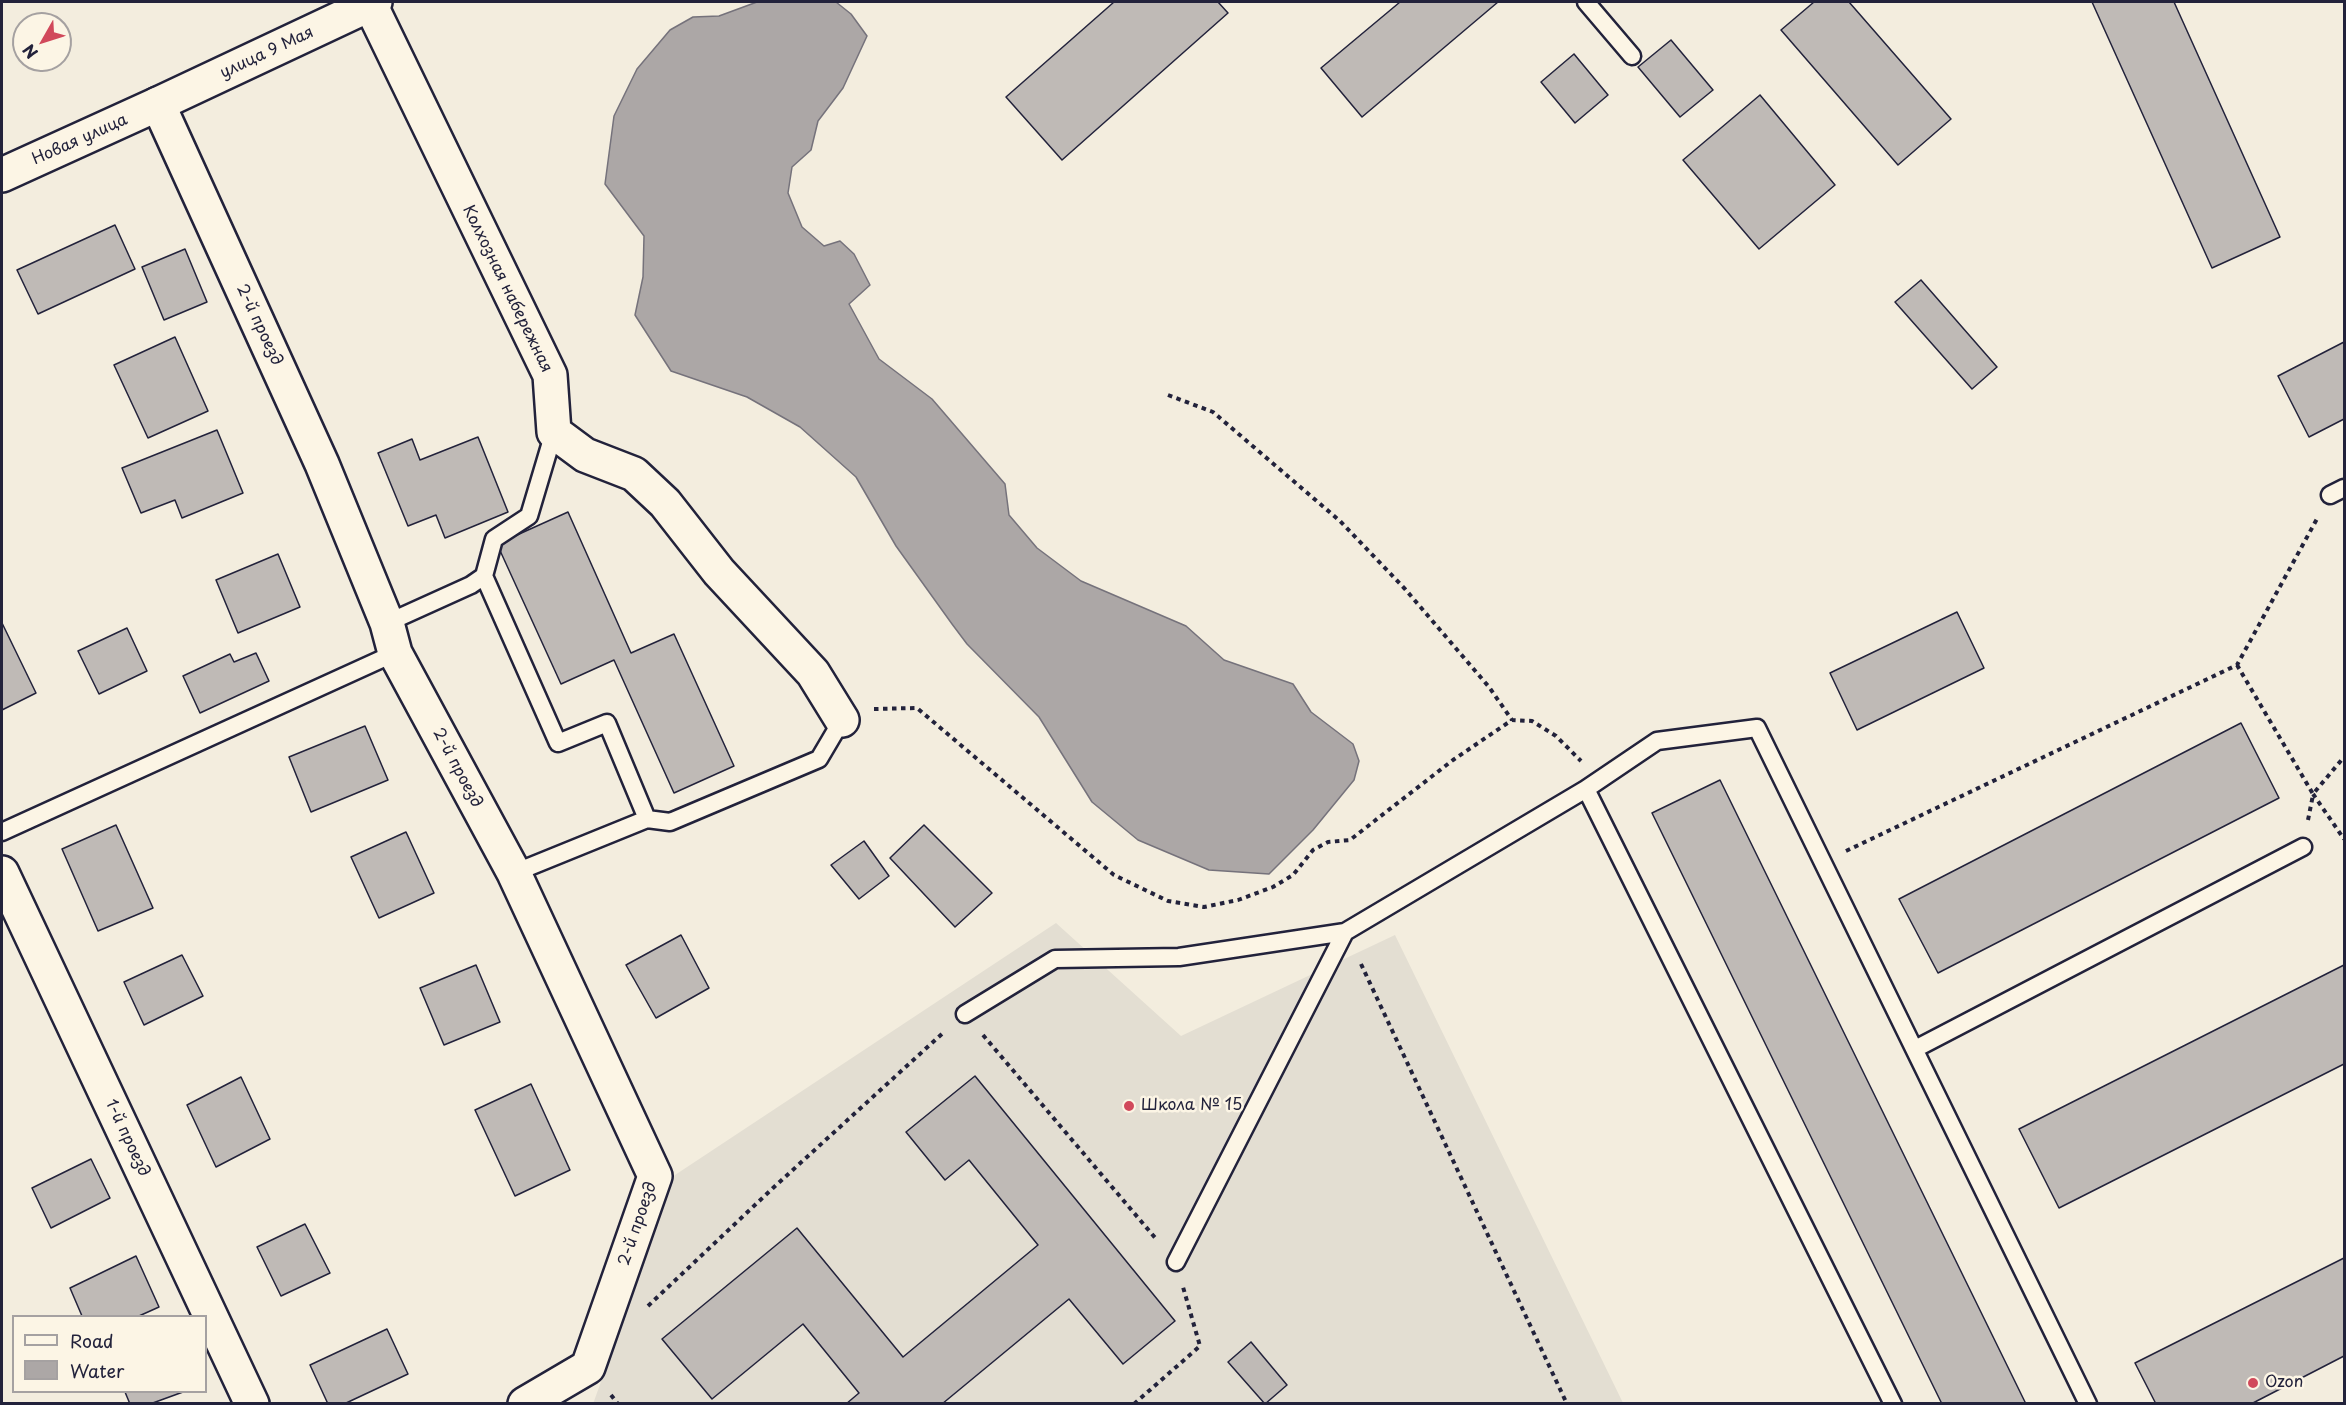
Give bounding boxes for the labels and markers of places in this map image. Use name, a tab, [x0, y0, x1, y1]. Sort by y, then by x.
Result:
place label: Школа № 15	[1141, 1096, 1242, 1116]
marker: Школа № 15	[1122, 1099, 1136, 1113]
place label: Ozon	[2265, 1373, 2303, 1393]
marker: Ozon	[2246, 1376, 2260, 1390]

